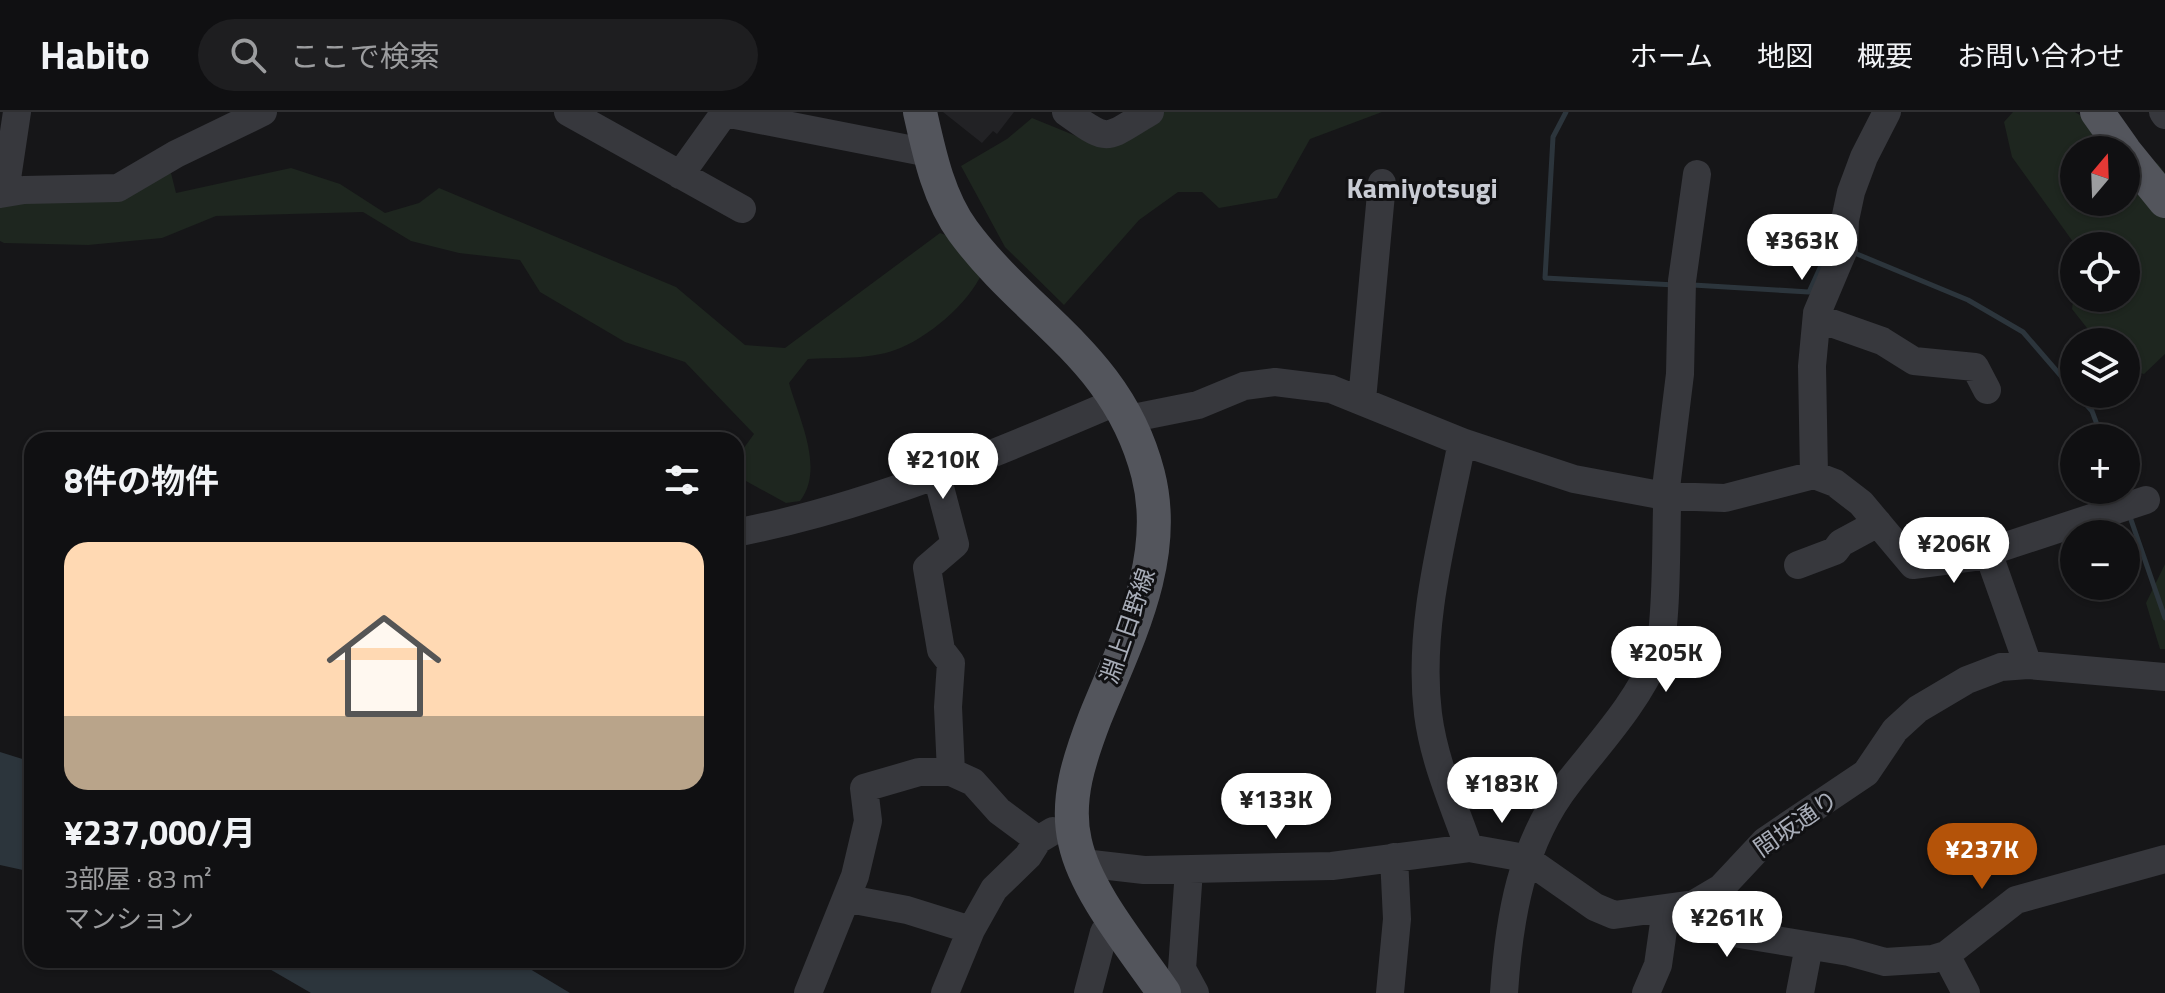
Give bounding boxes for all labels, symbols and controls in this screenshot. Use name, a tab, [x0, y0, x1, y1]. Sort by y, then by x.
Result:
search box	[198, 19, 758, 91]
text: Habito	[40, 26, 150, 84]
icon: search	[226, 33, 270, 77]
text: ここで検索	[290, 33, 440, 79]
text: ホーム	[1630, 34, 1713, 77]
text: 地図	[1757, 34, 1813, 77]
text: 概要	[1857, 34, 1913, 77]
text: お問い合わせ	[1957, 34, 2125, 77]
north arrow	[2060, 136, 2140, 216]
map controls	[2060, 136, 2140, 600]
district label: Kamiyotsugi	[1346, 166, 1498, 209]
pin: ¥363K	[1746, 214, 1858, 282]
text: ¥363K	[1765, 220, 1839, 259]
button: locate	[2060, 232, 2140, 312]
button: layers	[2060, 328, 2140, 408]
button: +	[2060, 424, 2140, 504]
pin: ¥210K	[887, 433, 999, 501]
text: ¥210K	[906, 439, 980, 478]
text: 8件の物件	[64, 454, 219, 506]
icon: filters	[660, 458, 704, 502]
pin: ¥206K	[1898, 517, 2010, 585]
button: −	[2060, 520, 2140, 600]
text: ¥206K	[1917, 523, 1991, 562]
street label: 淵上日野線	[1091, 563, 1164, 688]
icon: home	[312, 594, 456, 738]
pin: ¥205K	[1610, 626, 1722, 694]
text: ¥205K	[1629, 632, 1703, 671]
pin: ¥183K	[1446, 757, 1558, 825]
text: ¥183K	[1465, 763, 1539, 802]
pin: ¥133K	[1220, 773, 1332, 841]
text: ¥133K	[1239, 779, 1313, 818]
street label: 間坂通り	[1746, 781, 1845, 865]
text: ¥237,000/月	[64, 806, 256, 858]
pin: ¥237K	[1926, 823, 2038, 891]
text: ¥237K	[1945, 829, 2019, 868]
text: 3部屋 · 83 m²	[64, 859, 212, 898]
pin: ¥261K	[1671, 891, 1783, 959]
text: ¥261K	[1690, 897, 1764, 936]
text: マンション	[64, 899, 194, 938]

